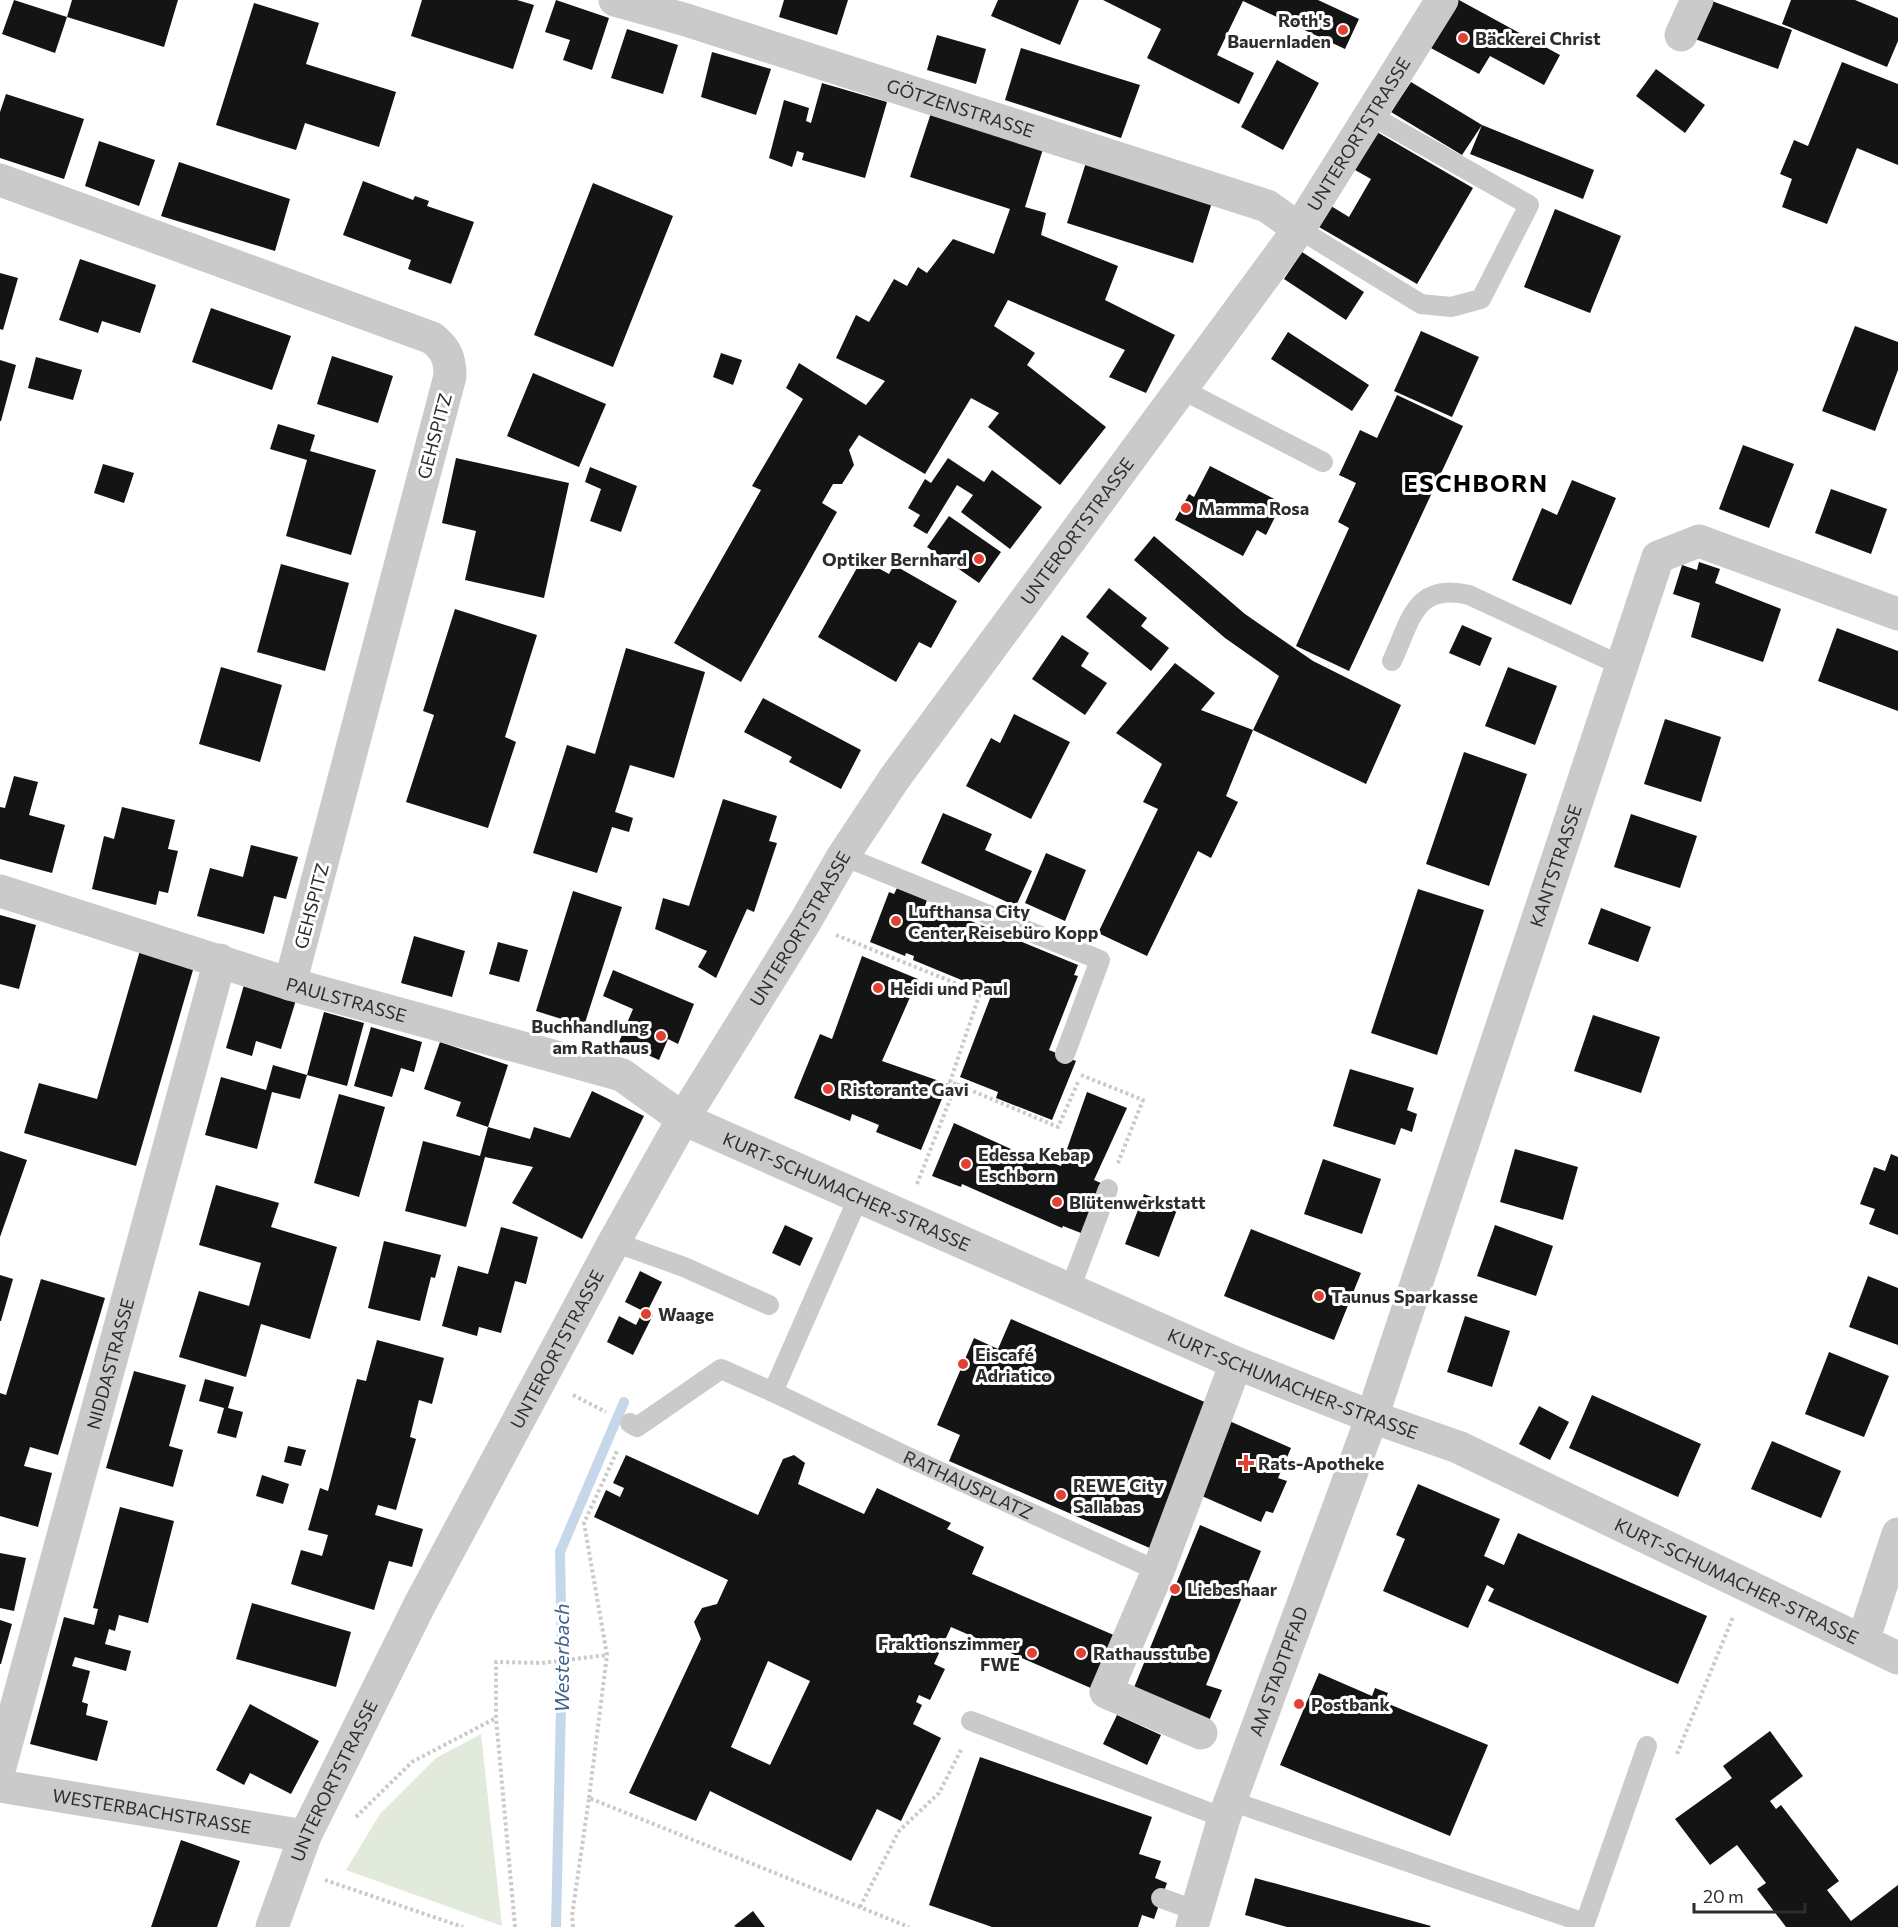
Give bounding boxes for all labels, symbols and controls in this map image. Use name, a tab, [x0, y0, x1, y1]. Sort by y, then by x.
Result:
place label: Roth's Bauernladen	[1227, 9, 1331, 52]
marker: Roth's Bauernladen	[1336, 23, 1350, 37]
place label: Bäckerei Christ	[1475, 27, 1601, 49]
marker: Bäckerei Christ	[1456, 31, 1470, 45]
street label: UNTERORTSTRASSE	[1302, 53, 1415, 215]
street label: GÖTZENSTRASSE	[884, 74, 1037, 142]
street label: GEHSPITZ	[412, 391, 456, 481]
street label: UNTERORTSTRASSE	[1015, 453, 1138, 609]
district label: ESCHBORN	[1403, 468, 1549, 497]
place label: Mamma Rosa	[1198, 497, 1309, 519]
marker: Mamma Rosa	[1179, 501, 1193, 515]
place label: Optiker Bernhard	[822, 548, 967, 570]
marker: Optiker Bernhard	[972, 552, 986, 566]
street label: KANTSTRASSE	[1525, 802, 1586, 930]
street label: UNTERORTSTRASSE	[745, 847, 855, 1010]
street label: GEHSPITZ	[289, 861, 333, 951]
place label: Lufthansa City Center Reisebüro Kopp	[908, 900, 1099, 943]
marker: Lufthansa City Center Reisebüro Kopp	[889, 914, 903, 928]
street label: PAULSTRASSE	[284, 972, 409, 1026]
place label: Heidi und Paul	[890, 977, 1008, 999]
marker: Heidi und Paul	[871, 981, 885, 995]
place label: Buchhandlung am Rathaus	[531, 1015, 649, 1058]
marker: Buchhandlung am Rathaus	[654, 1029, 668, 1043]
place label: Ristorante Gavi	[840, 1078, 969, 1100]
marker: Ristorante Gavi	[821, 1082, 835, 1096]
street label: KURT-SCHUMACHER-STRASSE	[720, 1127, 974, 1255]
place label: Edessa Kebap Eschborn	[978, 1143, 1091, 1186]
marker: Edessa Kebap Eschborn	[959, 1157, 973, 1171]
place label: Blütenwerkstatt	[1069, 1191, 1206, 1213]
marker: Blütenwerkstatt	[1050, 1195, 1064, 1209]
street label: UNTERORTSTRASSE	[505, 1266, 608, 1432]
place label: Taunus Sparkasse	[1331, 1285, 1478, 1307]
marker: Taunus Sparkasse	[1312, 1289, 1326, 1303]
street label: NIDDASTRASSE	[82, 1296, 138, 1432]
place label: Waage	[658, 1303, 714, 1325]
marker: Waage	[639, 1307, 653, 1321]
street label: KURT-SCHUMACHER-STRASSE	[1164, 1323, 1421, 1443]
place label: Eiscafé Adriatico	[975, 1343, 1052, 1386]
marker: Eiscafé Adriatico	[956, 1357, 970, 1371]
street label: RATHAUSPLATZ	[900, 1445, 1036, 1523]
place label: Rats-Apotheke	[1258, 1452, 1384, 1474]
marker: Rats-Apotheke	[1239, 1456, 1253, 1470]
place label: REWE City Sallabas	[1073, 1474, 1164, 1517]
marker: REWE City Sallabas	[1054, 1488, 1068, 1502]
street label: KURT-SCHUMACHER-STRASSE	[1611, 1513, 1862, 1649]
place label: Liebeshaar	[1187, 1578, 1278, 1600]
marker: Liebeshaar	[1168, 1582, 1182, 1596]
water label: Westerbach	[549, 1603, 573, 1713]
street label: AM STADTPFAD	[1244, 1603, 1312, 1739]
place label: Fraktionszimmer FWE	[878, 1632, 1021, 1675]
place label: Rathausstube	[1093, 1642, 1207, 1664]
marker: Fraktionszimmer FWE	[1025, 1646, 1039, 1660]
marker: Rathausstube	[1074, 1646, 1088, 1660]
place label: Postbank	[1311, 1693, 1390, 1715]
street label: UNTERORTSTRASSE	[286, 1696, 382, 1864]
marker: Postbank	[1292, 1697, 1306, 1711]
street label: WESTERBACHSTRASSE	[51, 1784, 253, 1838]
scale bar	[1694, 1876, 1805, 1914]
text: 20 m	[1703, 1885, 1744, 1907]

